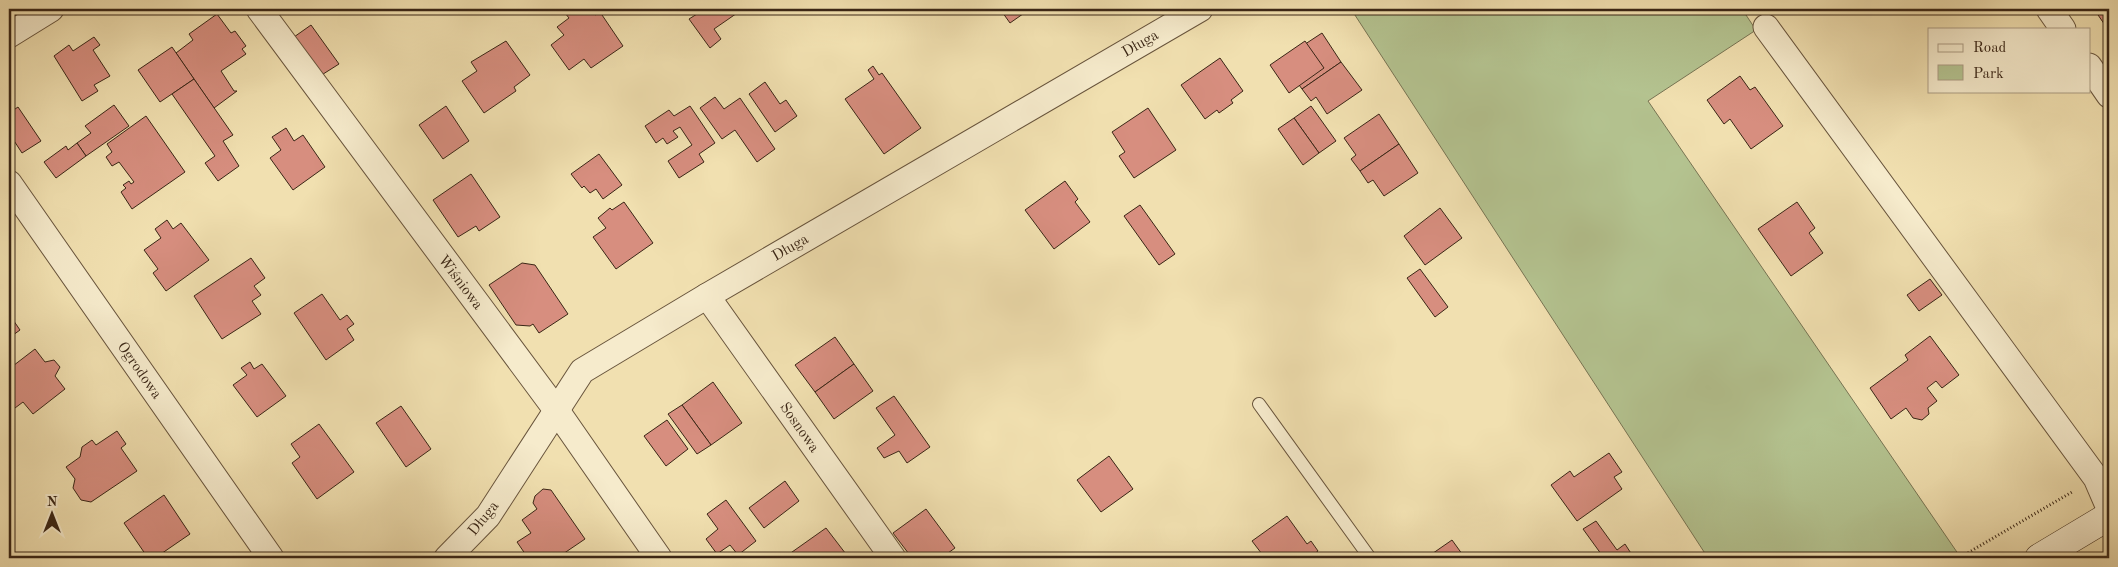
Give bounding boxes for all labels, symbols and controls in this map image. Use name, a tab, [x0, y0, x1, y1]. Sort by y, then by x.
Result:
street label: Długa	[1120, 28, 1162, 61]
legend	[1928, 28, 2090, 92]
text: Road	[1973, 41, 2007, 56]
text: Park	[1973, 67, 2004, 82]
street label: Długa	[770, 232, 812, 265]
street label: Wiśniowa	[435, 253, 485, 313]
street label: Ogrodowa	[114, 340, 164, 403]
street label: Sosnowa	[776, 400, 822, 456]
north arrow	[28, 490, 78, 540]
text: N	[47, 495, 58, 509]
street label: Długa	[466, 498, 503, 539]

